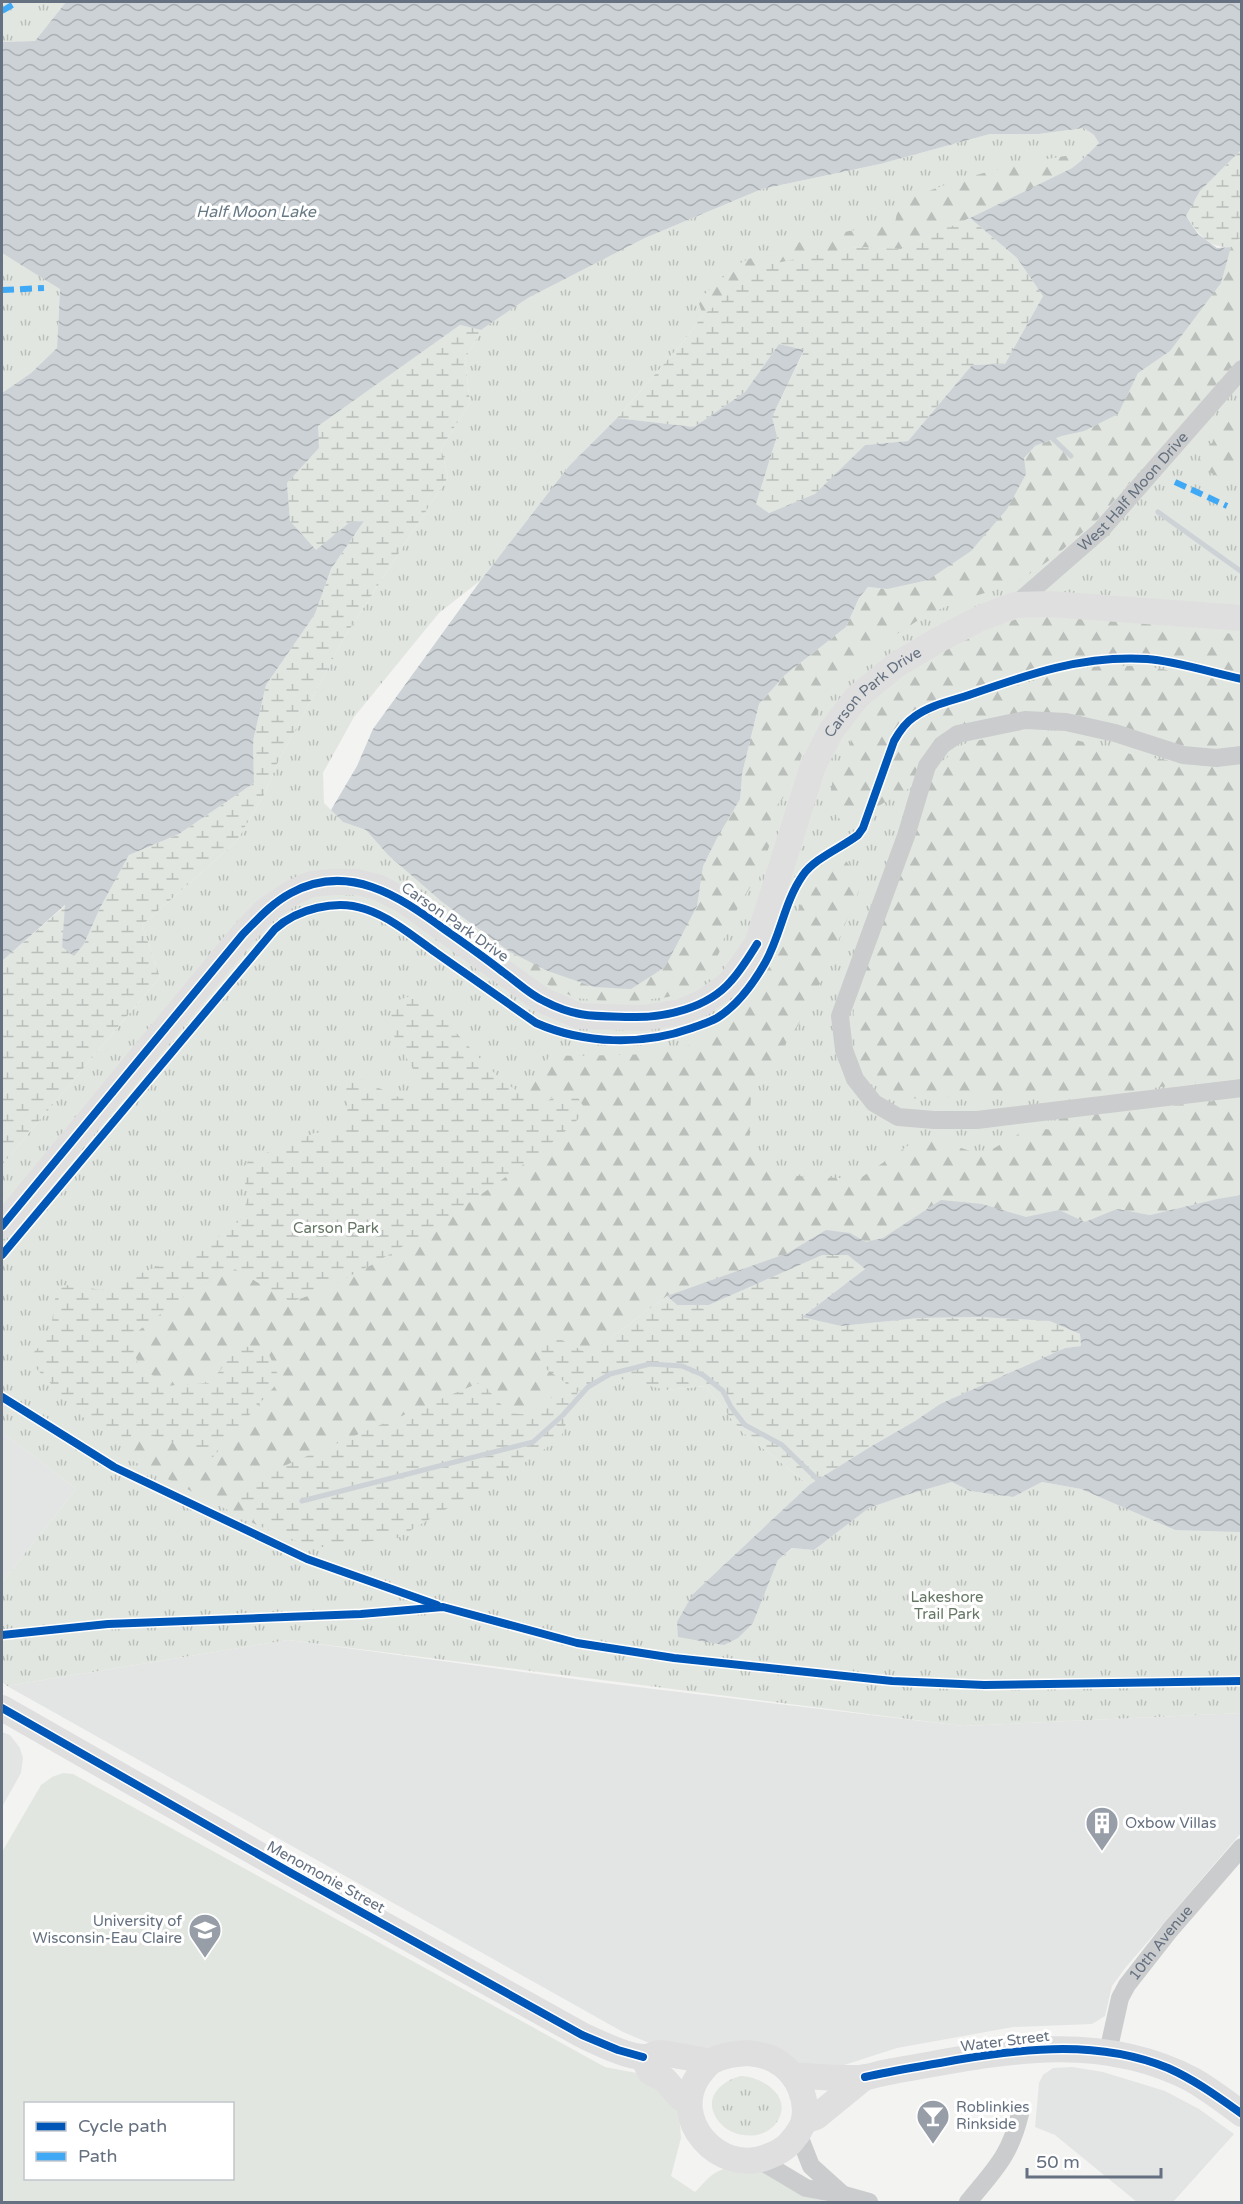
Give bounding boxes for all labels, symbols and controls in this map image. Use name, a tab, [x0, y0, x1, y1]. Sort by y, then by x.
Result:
water label: Half Moon Lake	[196, 202, 317, 222]
street label: West Half Moon Drive	[1074, 428, 1192, 555]
street label: Carson Park Drive	[820, 643, 925, 740]
street label: Carson Park Drive	[398, 878, 512, 966]
park label: Carson Park	[293, 1219, 379, 1237]
park label: Lakeshore Trail Park	[910, 1588, 984, 1623]
building icon: Oxbow Villas	[1084, 1805, 1120, 1852]
place label: Oxbow Villas	[1125, 1814, 1216, 1832]
street label: Menomonie Street	[264, 1837, 388, 1917]
street label: 10th Avenue	[1125, 1902, 1196, 1984]
place label: University of Wisconsin-Eau Claire	[32, 1912, 182, 1947]
school or university icon: University of Wisconsin-Eau Claire	[187, 1912, 223, 1959]
street label: Water Street	[960, 2027, 1051, 2055]
bar icon: Roblinkies Rinkside	[915, 2098, 951, 2145]
place label: Roblinkies Rinkside	[956, 2098, 1029, 2133]
legend	[24, 2102, 234, 2180]
text: Cycle path	[78, 2115, 167, 2137]
scale bar	[1027, 2141, 1160, 2179]
text: Path	[78, 2145, 117, 2167]
text: 50 m	[1036, 2151, 1080, 2173]

